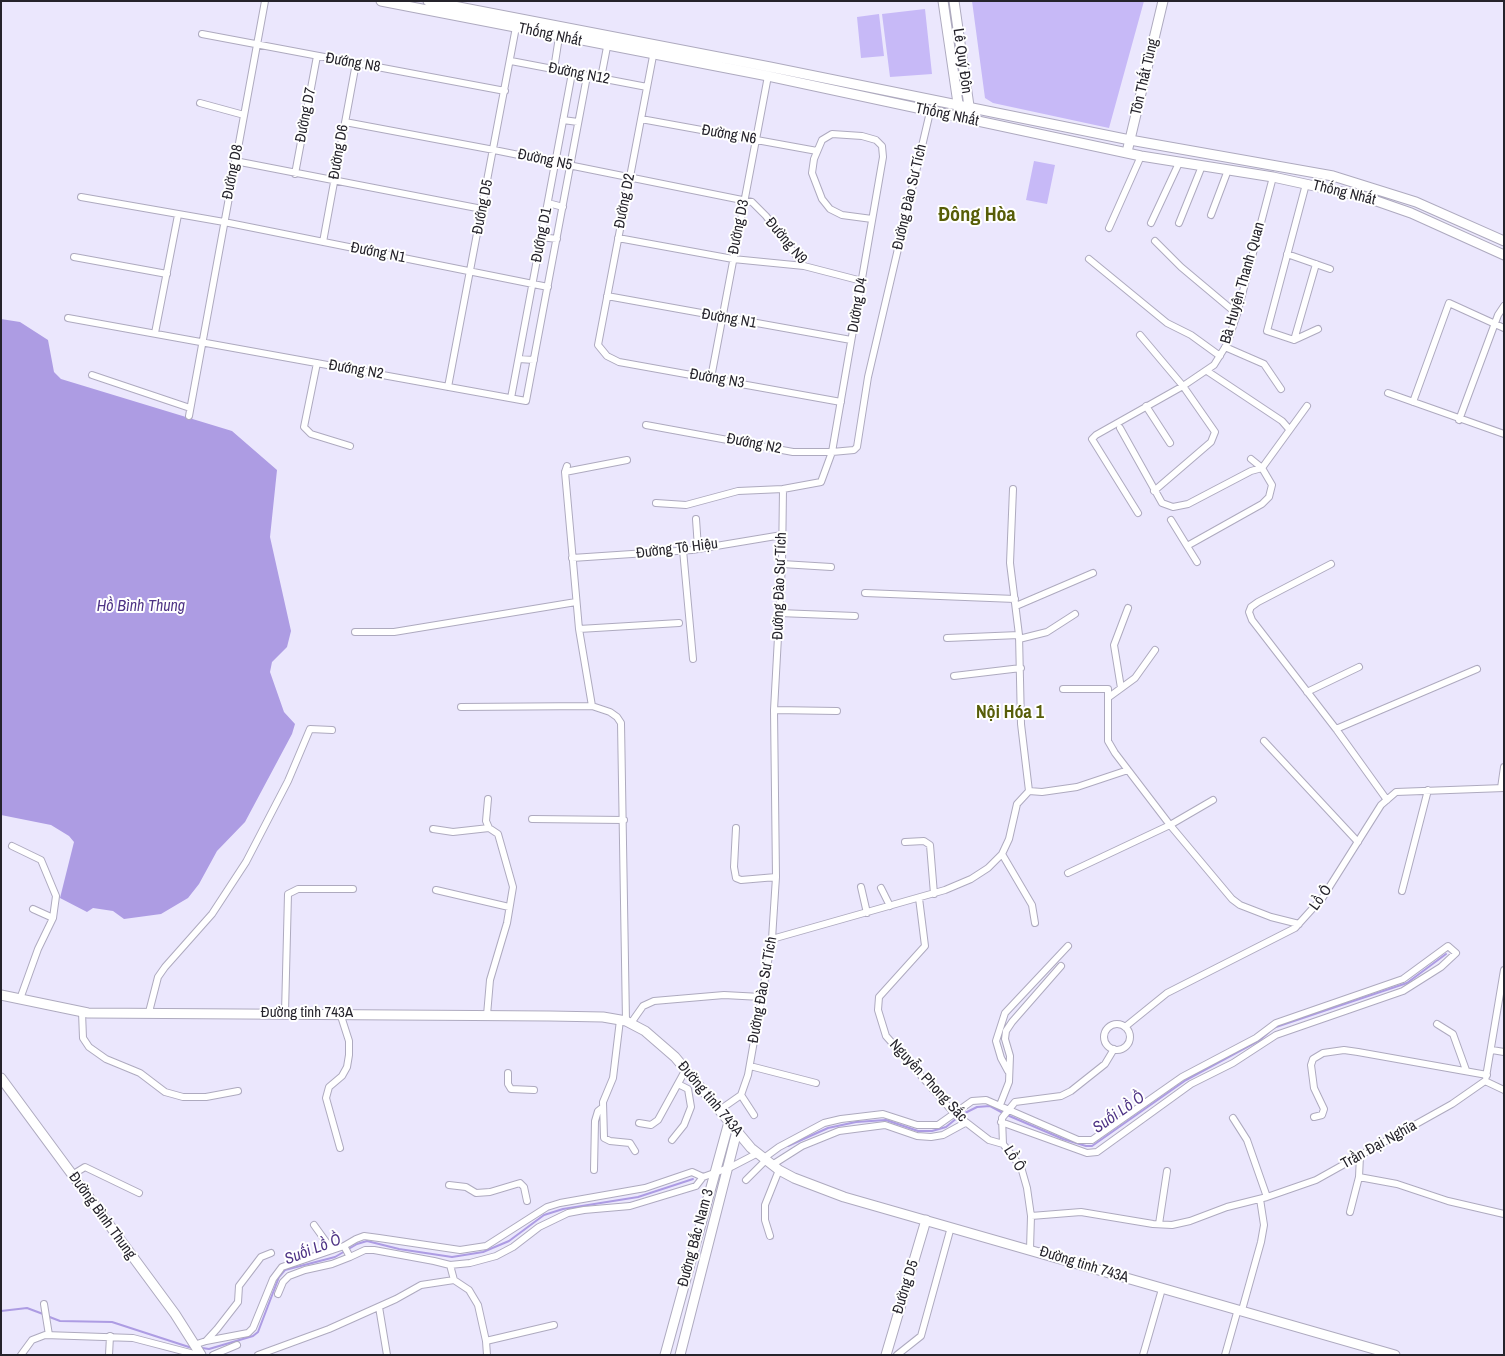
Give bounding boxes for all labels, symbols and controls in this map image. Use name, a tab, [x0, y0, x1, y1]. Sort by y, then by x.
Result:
street label: Thống Nhất	[517, 20, 583, 50]
street label: Lê Quý Đôn	[949, 27, 975, 95]
street label: Tôn Thất Tùng	[1127, 37, 1163, 117]
street label: Đướng N8	[324, 49, 382, 77]
street label: Đường N12	[547, 59, 611, 89]
street label: Đường D7	[292, 86, 320, 144]
street label: Thống Nhất	[914, 100, 980, 130]
street label: Đường N6	[700, 121, 758, 149]
street label: Đường D6	[325, 123, 353, 181]
street label: Đường Đào Sư Tích	[889, 142, 931, 252]
street label: Đường D8	[219, 143, 247, 201]
street label: Đường N5	[516, 145, 574, 175]
street label: Đường D2	[611, 172, 639, 230]
street label: Thống Nhất	[1311, 176, 1377, 210]
street label: Đướng D5	[469, 178, 497, 236]
street label: Đường D3	[725, 198, 753, 256]
district label: Đông Hòa	[938, 204, 1016, 228]
street label: Đướng D1	[528, 206, 556, 264]
street label: Đường N9	[761, 214, 811, 268]
street label: Bà Huyện Thanh Quan	[1217, 220, 1269, 346]
street label: Đướng N1	[349, 239, 407, 267]
street label: Dường D4	[844, 276, 872, 334]
street label: Đường N1	[700, 305, 758, 333]
street label: Đướng N2	[327, 356, 385, 384]
street label: Đường N3	[688, 365, 746, 393]
street label: Đướng N2	[725, 430, 783, 458]
street label: Đường Đào Sư Tích	[769, 532, 791, 640]
street label: Đường Tô Hiệu	[635, 535, 719, 563]
water label: Hồ Bình Thung	[97, 597, 185, 617]
district label: Nội Hóa 1	[976, 702, 1044, 724]
street label: Lồ Ô	[1306, 882, 1336, 914]
street label: Đường Đào Sư Tích	[745, 935, 781, 1045]
street label: Đường tỉnh 743A	[261, 1004, 353, 1022]
street label: Nguyễn Phong Sắc	[885, 1036, 971, 1126]
street label: Đường tỉnh 743A	[673, 1058, 747, 1140]
water label: Suối Lồ Ồ	[1089, 1088, 1149, 1138]
street label: Trần Đại Nghĩa	[1338, 1117, 1420, 1173]
street label: Lồ Ô	[999, 1143, 1029, 1175]
street label: Đường Bình Thung	[64, 1169, 140, 1263]
street label: Đường Bắc Nam 3	[674, 1187, 718, 1289]
water label: Suối Lồ Ồ	[282, 1230, 344, 1270]
street label: Đường tỉnh 743A	[1037, 1243, 1131, 1287]
street label: Đường D5	[889, 1258, 923, 1316]

